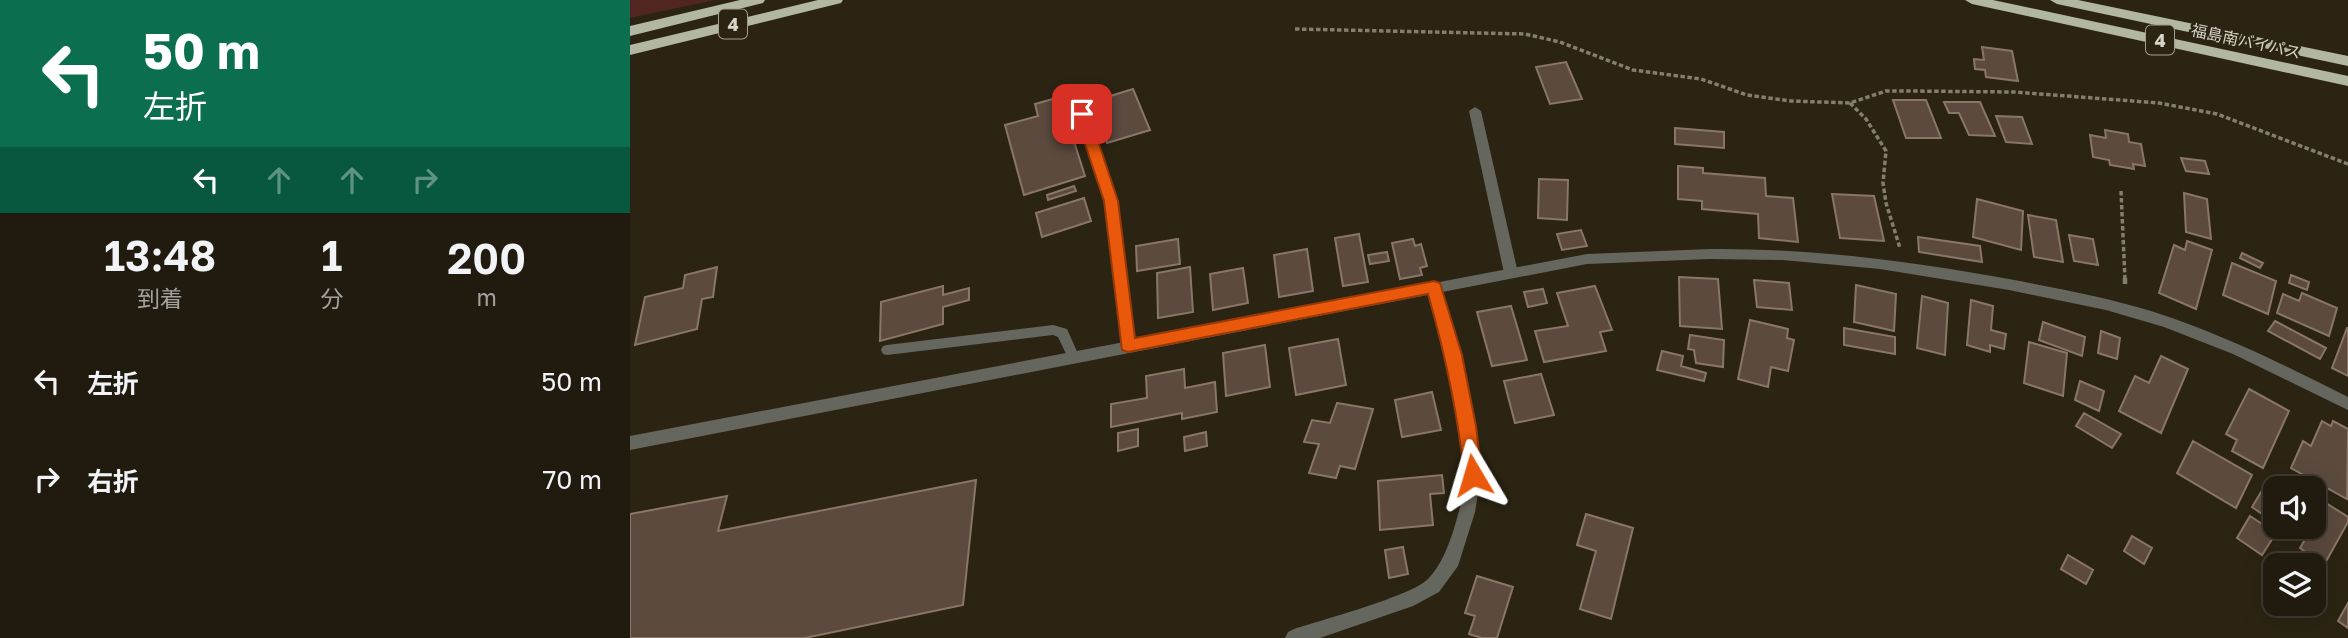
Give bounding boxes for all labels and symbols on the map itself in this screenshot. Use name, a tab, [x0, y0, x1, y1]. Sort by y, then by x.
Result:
road number: 4	[719, 9, 747, 38]
street label: 福島南バイパス	[2189, 20, 2303, 62]
road number: 4	[2146, 26, 2174, 55]
pin	[1052, 84, 1112, 144]
position arrow	[1436, 438, 1510, 512]

